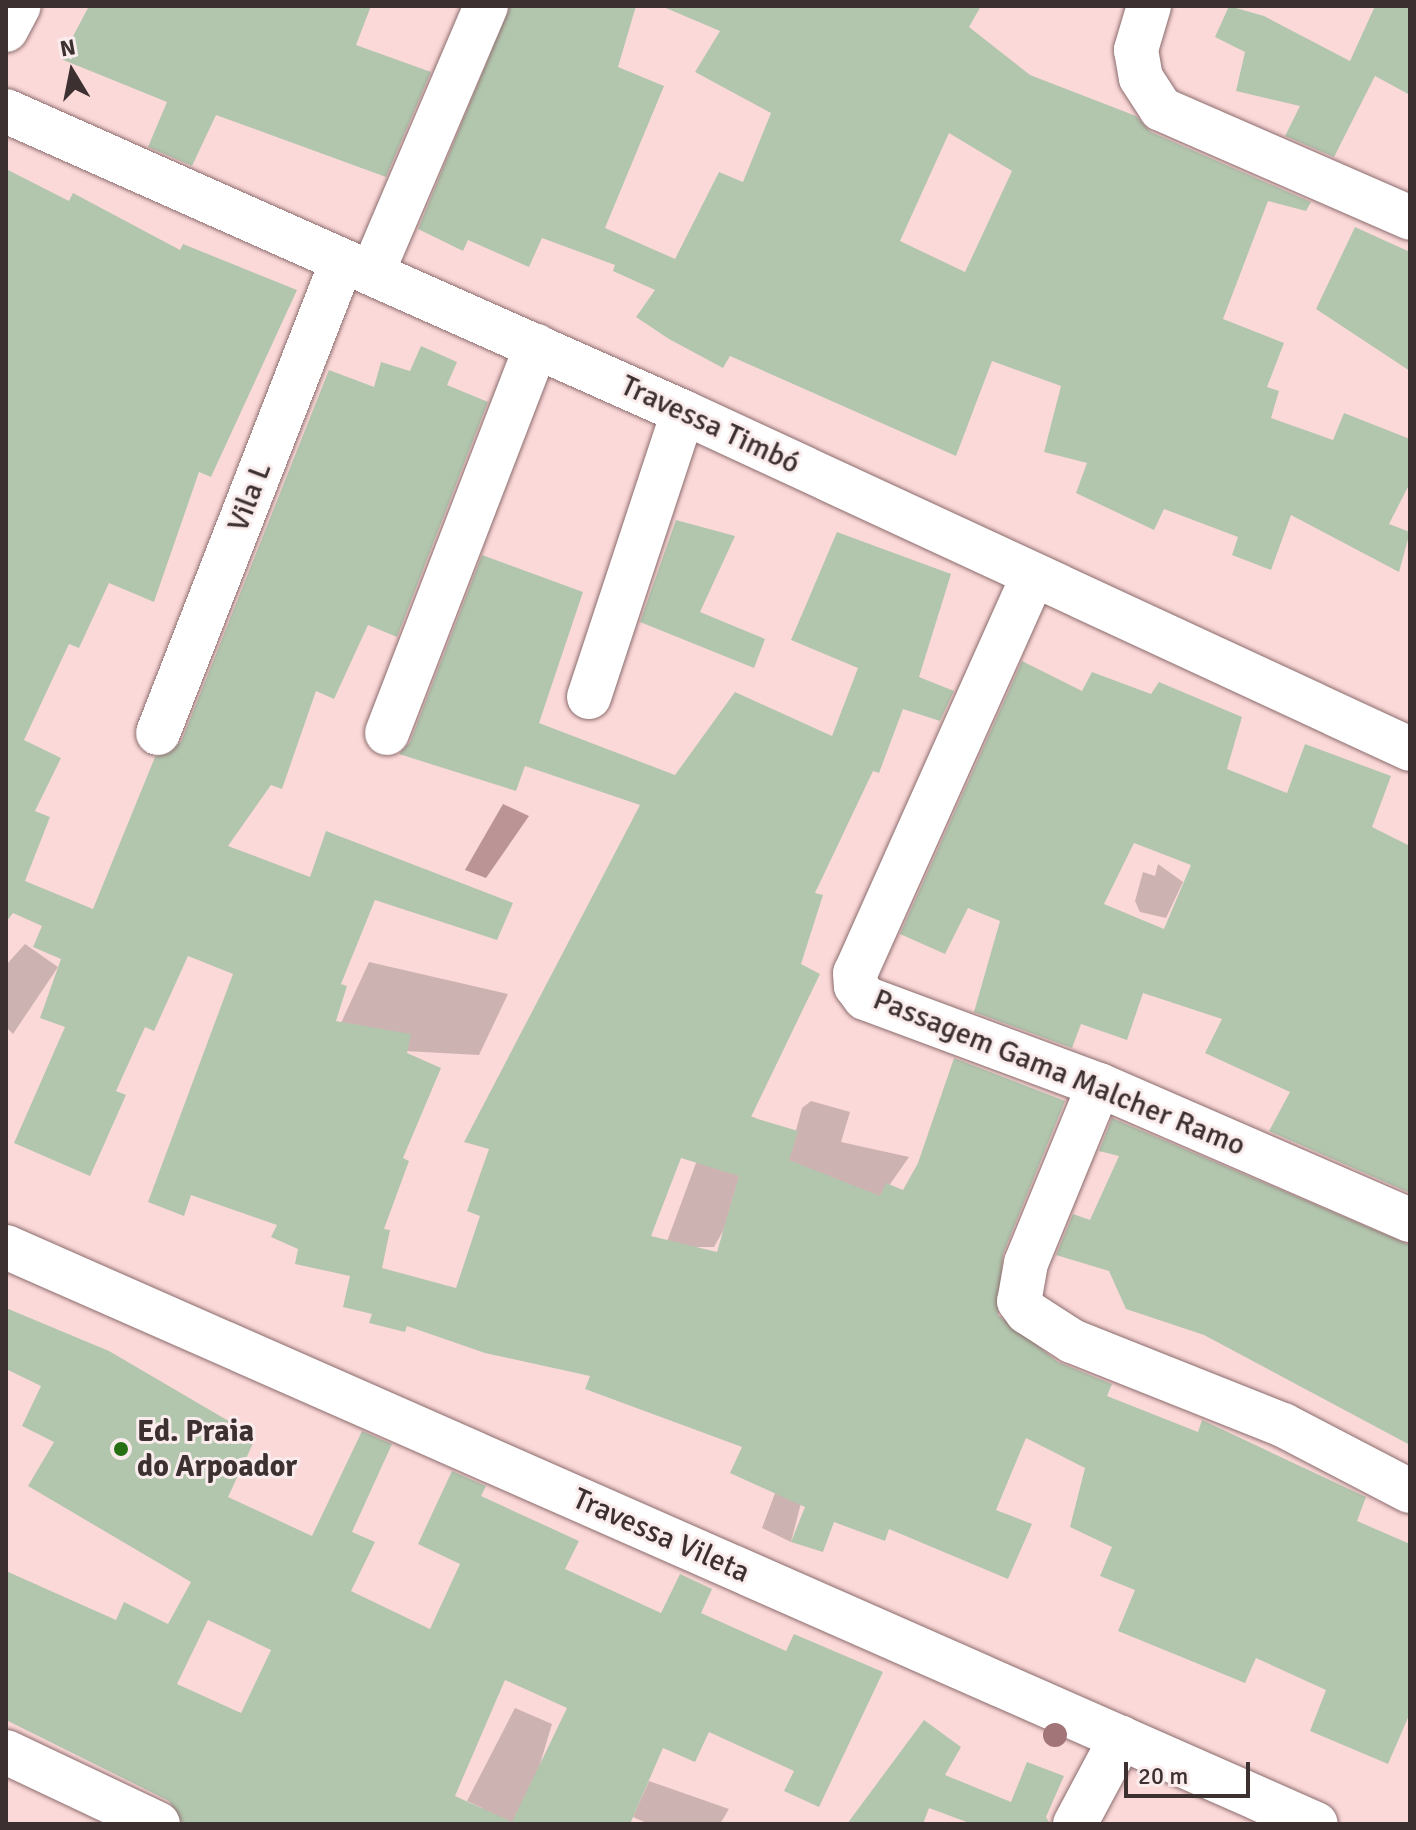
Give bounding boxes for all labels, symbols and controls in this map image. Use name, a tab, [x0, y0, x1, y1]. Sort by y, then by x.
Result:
north arrow	[32, 32, 112, 112]
text: N	[58, 33, 78, 62]
street label: Travessa Timbó	[615, 368, 805, 482]
street label: Vila L	[220, 457, 280, 537]
street label: Passagem Gama Malcher Ramo	[868, 982, 1250, 1164]
place label: Ed. Praia do Arpoador	[137, 1414, 297, 1484]
marker: Ed. Praia do Arpoador	[112, 1440, 130, 1458]
street label: Travessa Vileta	[567, 1481, 755, 1591]
scale bar	[1128, 1746, 1254, 1796]
text: 20 m	[1138, 1761, 1188, 1791]

